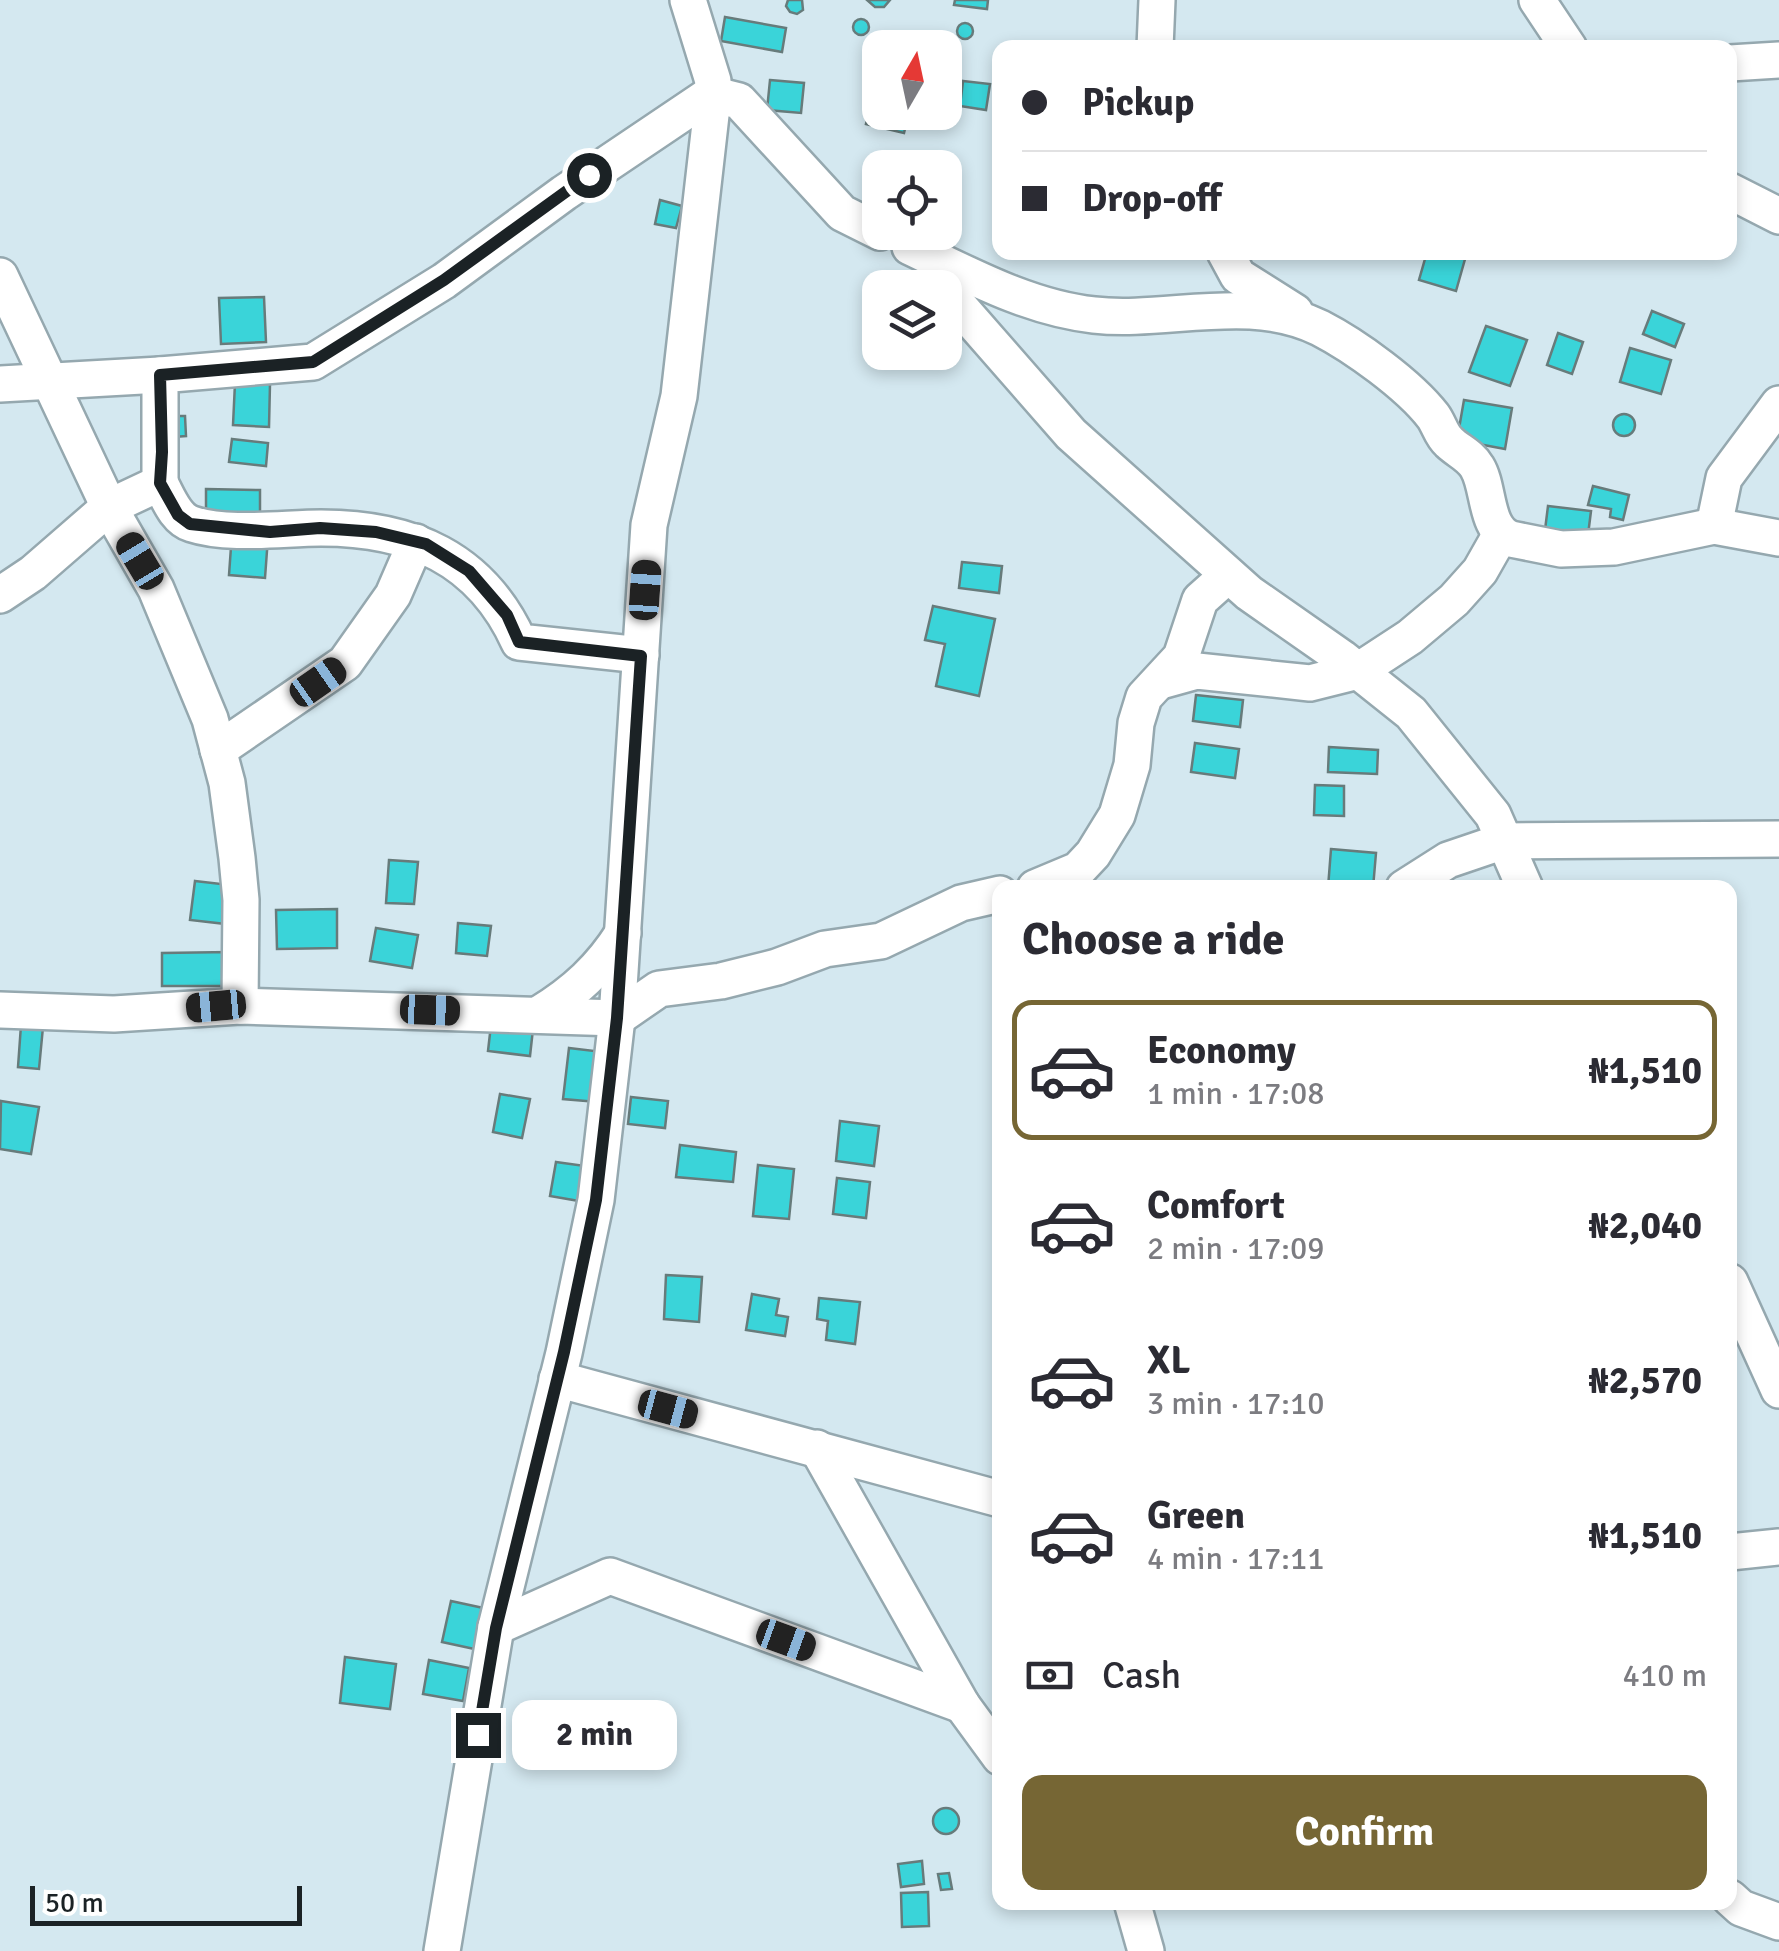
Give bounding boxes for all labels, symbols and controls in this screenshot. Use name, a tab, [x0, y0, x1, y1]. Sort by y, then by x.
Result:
north arrow	[862, 30, 962, 130]
map controls	[862, 30, 962, 370]
text: Pickup	[1082, 79, 1194, 126]
button: locate	[862, 150, 962, 250]
route start	[567, 153, 612, 198]
text: Drop-off	[1082, 175, 1222, 222]
button: layers	[862, 270, 962, 370]
car	[112, 528, 168, 594]
car	[628, 559, 662, 621]
car	[285, 653, 351, 711]
text: Choose a ride	[1022, 912, 1285, 967]
car	[185, 988, 247, 1024]
car	[399, 994, 461, 1026]
icon: car	[1027, 1025, 1117, 1115]
text: Economy	[1147, 1027, 1296, 1074]
text: ₦1,510	[1588, 1047, 1702, 1094]
text: 1 min · 17:08	[1147, 1074, 1325, 1113]
icon: car	[1027, 1180, 1117, 1270]
text: Comfort	[1147, 1182, 1285, 1229]
text: ₦2,040	[1588, 1202, 1702, 1249]
text: 2 min · 17:09	[1147, 1229, 1325, 1268]
icon: car	[1027, 1335, 1117, 1425]
text: XL	[1147, 1337, 1190, 1384]
text: ₦2,570	[1588, 1357, 1702, 1404]
text: 3 min · 17:10	[1147, 1384, 1325, 1423]
car	[635, 1387, 701, 1431]
icon: car	[1027, 1490, 1117, 1580]
text: Green	[1147, 1492, 1245, 1539]
text: ₦1,510	[1588, 1512, 1702, 1559]
text: 4 min · 17:11	[1147, 1539, 1325, 1578]
car	[753, 1616, 819, 1664]
icon: cash	[1022, 1648, 1077, 1703]
text: Cash	[1102, 1652, 1181, 1699]
text: 410 m	[1623, 1656, 1707, 1695]
callout: 2 min	[513, 1700, 678, 1770]
route end	[456, 1713, 501, 1758]
text: 2 min	[556, 1715, 633, 1754]
button: Confirm	[1022, 1775, 1707, 1890]
scale bar	[30, 1881, 302, 1926]
text: 50 m	[45, 1886, 104, 1920]

